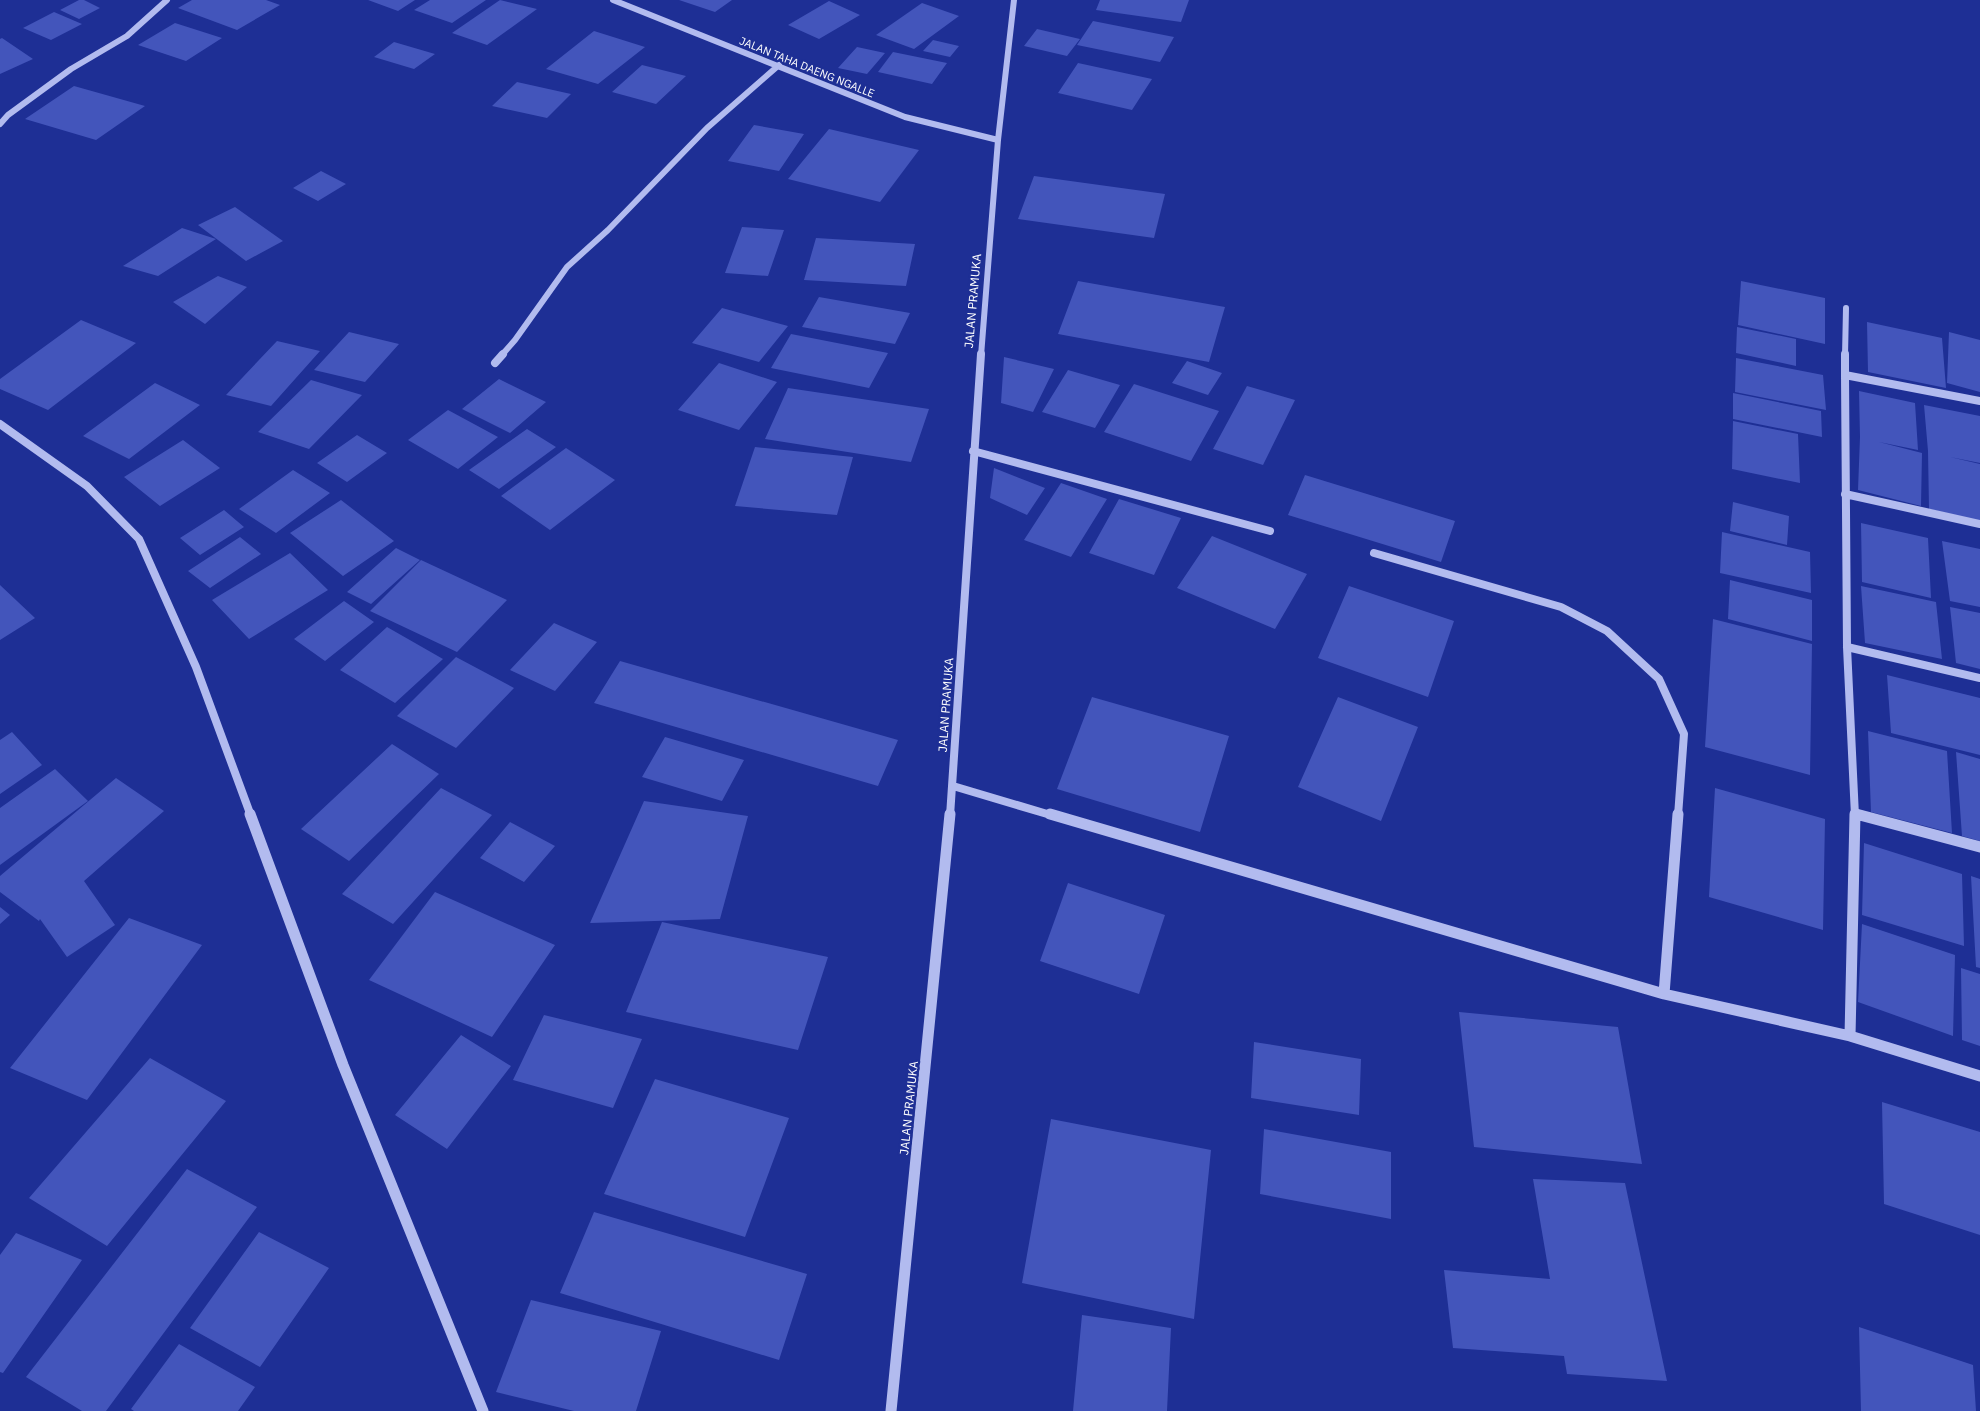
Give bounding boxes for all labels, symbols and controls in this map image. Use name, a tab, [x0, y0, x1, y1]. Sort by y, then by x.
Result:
street label: JALAN TAHA DAENG NGALLE	[737, 33, 877, 101]
street label: JALAN PRAMUKA	[961, 253, 984, 349]
street label: JALAN PRAMUKA	[935, 657, 956, 753]
street label: JALAN PRAMUKA	[896, 1060, 921, 1156]

